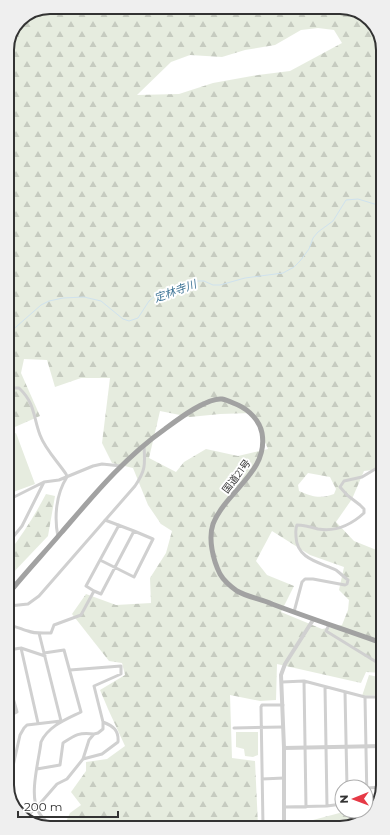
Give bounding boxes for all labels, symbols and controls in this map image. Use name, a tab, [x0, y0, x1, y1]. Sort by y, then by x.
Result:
water label: 定林寺川	[152, 277, 199, 305]
street label: 国道21号	[219, 457, 253, 496]
north arrow	[334, 779, 374, 819]
scale bar	[18, 793, 118, 819]
text: N	[337, 795, 351, 804]
text: 200 m	[24, 799, 63, 814]

